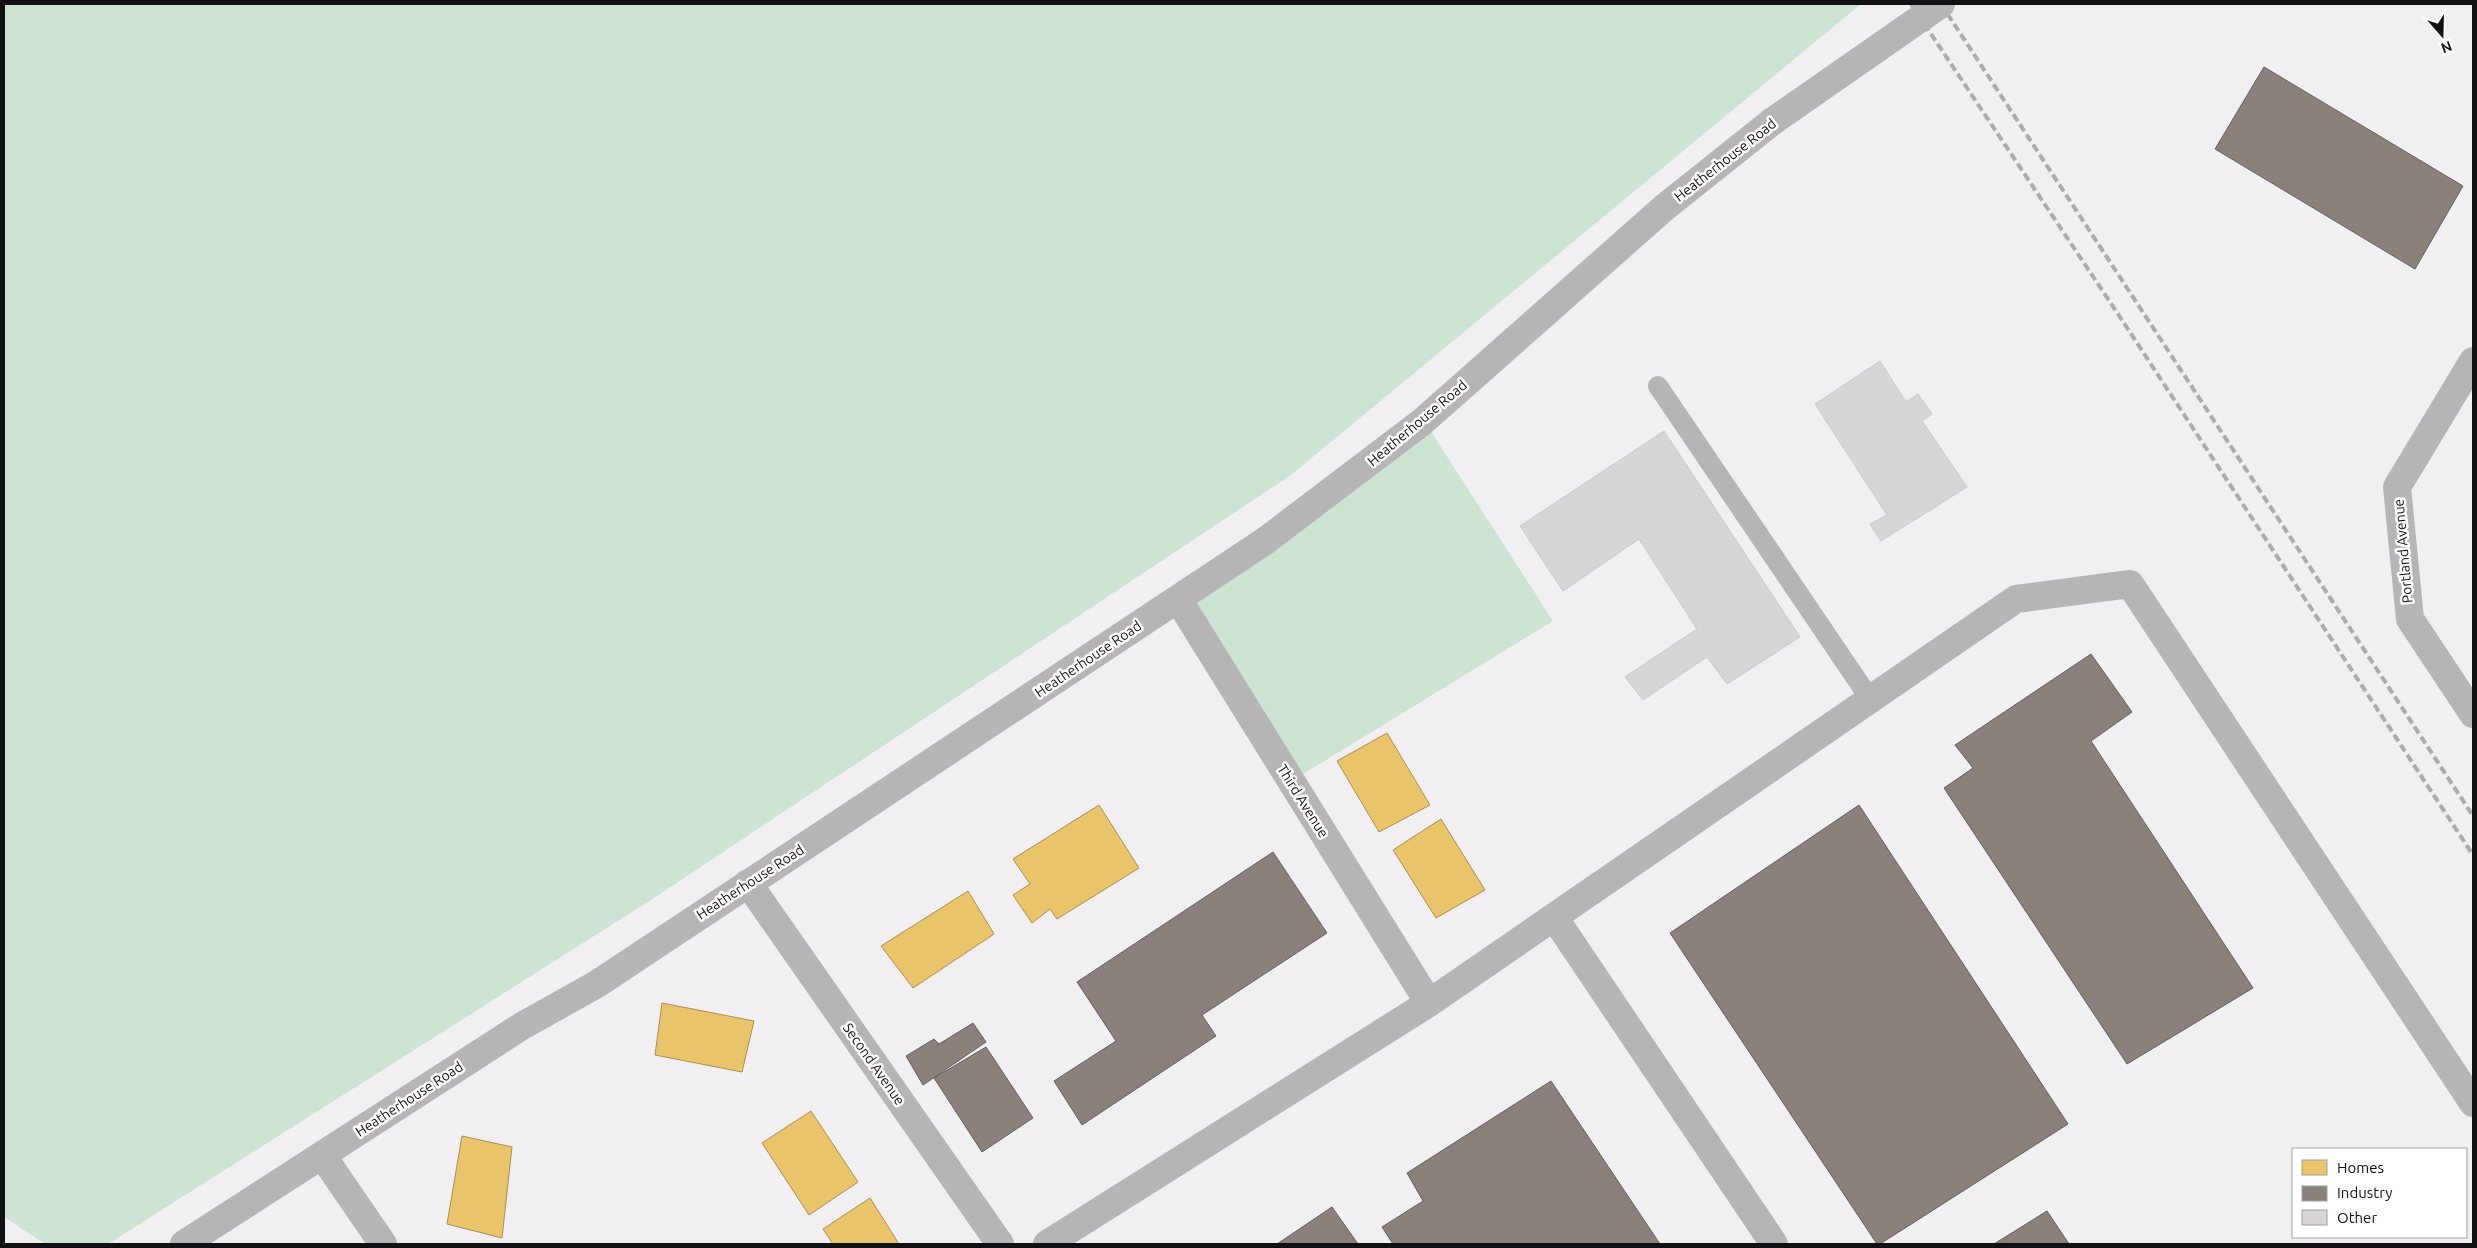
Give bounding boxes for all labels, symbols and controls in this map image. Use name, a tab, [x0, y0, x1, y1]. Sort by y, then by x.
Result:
north arrow	[2417, 10, 2467, 60]
text: N	[2439, 38, 2454, 57]
street label: Heatherhouse Road	[1671, 115, 1779, 205]
street label: Heatherhouse Road	[1364, 377, 1470, 469]
street label: Portland Avenue	[2390, 498, 2416, 604]
street label: Heatherhouse Road	[1032, 618, 1144, 700]
street label: Third Avenue	[1274, 762, 1332, 840]
street label: Heatherhouse Road	[693, 841, 807, 923]
street label: Second Avenue	[840, 1020, 908, 1108]
street label: Heatherhouse Road	[352, 1058, 466, 1140]
legend	[2292, 1148, 2467, 1238]
text: Homes	[2337, 1159, 2384, 1176]
text: Industry	[2337, 1184, 2392, 1201]
text: Other	[2337, 1209, 2377, 1226]

